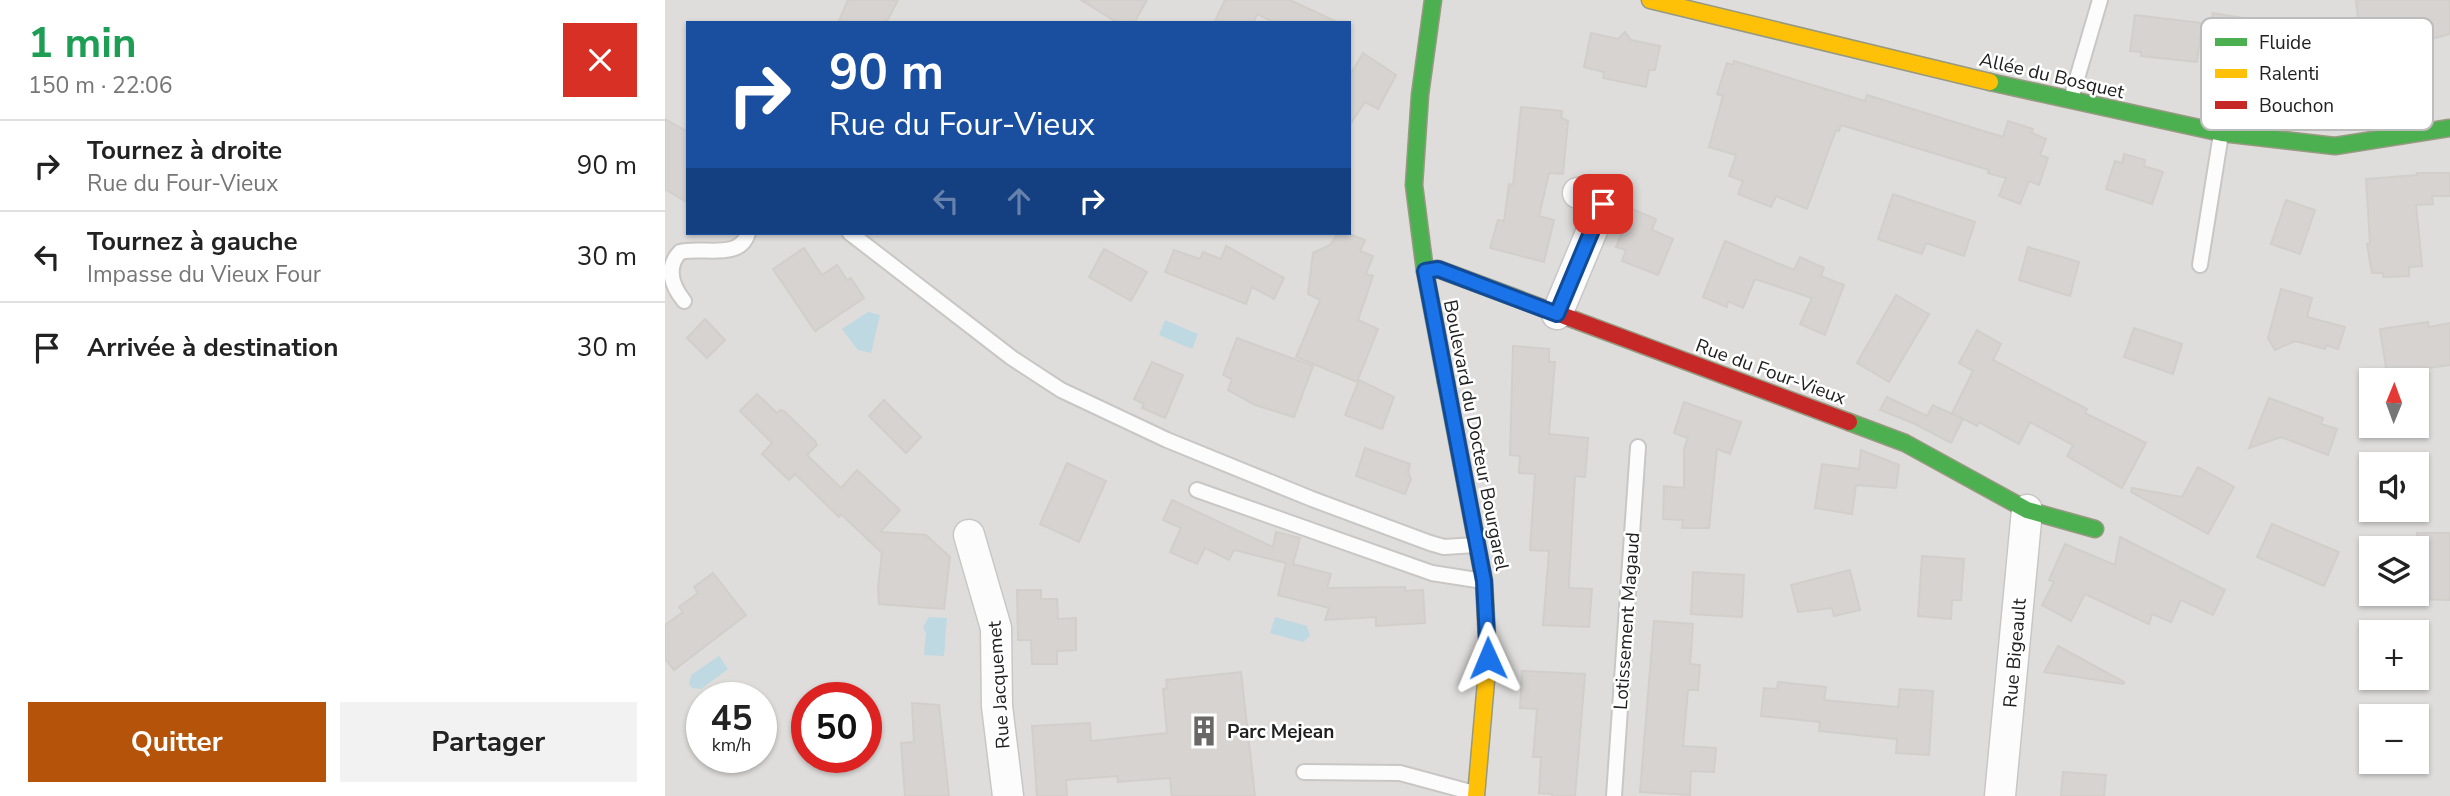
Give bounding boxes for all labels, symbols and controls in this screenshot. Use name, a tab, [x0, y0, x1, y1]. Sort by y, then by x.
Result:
text: 1 min	[28, 15, 137, 72]
legend	[2201, 18, 2433, 130]
button: close	[563, 23, 637, 97]
text: Fluide	[2259, 30, 2311, 56]
text: 90 m	[829, 39, 944, 106]
street label: Allée du Bosquet	[1977, 47, 2127, 105]
icon: right	[714, 49, 805, 140]
text: Ralenti	[2259, 61, 2319, 87]
text: 150 m · 22:06	[28, 70, 173, 101]
text: Bouchon	[2259, 93, 2334, 119]
text: Rue du Four-Vieux	[829, 103, 1095, 146]
text: Tournez à droite	[87, 133, 282, 168]
icon: right	[28, 147, 66, 185]
text: 90 m	[577, 148, 637, 183]
text: Rue du Four-Vieux	[87, 168, 278, 199]
pin	[1573, 174, 1633, 234]
icon: left	[927, 182, 965, 220]
icon: ahead	[1000, 182, 1038, 220]
icon: right	[1073, 182, 1111, 220]
icon: arrive	[1584, 185, 1622, 223]
text: Tournez à gauche	[87, 224, 298, 259]
icon: left	[28, 238, 66, 276]
text: 30 m	[577, 239, 637, 274]
text: Impasse du Vieux Four	[87, 259, 321, 290]
street label: Boulevard du Docteur Bourgarel	[1437, 298, 1515, 573]
icon: arrive	[28, 329, 66, 367]
text: Arrivée à destination	[87, 330, 338, 365]
text: 30 m	[577, 330, 637, 365]
street label: Rue du Four-Vieux	[1692, 333, 1849, 411]
north arrow	[2359, 368, 2429, 438]
map controls	[2359, 368, 2429, 774]
button: sound	[2359, 452, 2429, 522]
street label: Lotissement Magaud	[1608, 531, 1646, 711]
button: layers	[2359, 536, 2429, 606]
street label: Rue Bigeault	[1997, 597, 2033, 709]
street label: Rue Jacquemet	[982, 620, 1016, 750]
button: +	[2359, 620, 2429, 690]
position arrow	[1451, 621, 1525, 695]
speed limit sign: 50	[791, 682, 882, 773]
text: 45	[710, 695, 753, 742]
button: Quitter	[28, 702, 326, 782]
button: Partager	[340, 702, 637, 782]
button: −	[2359, 704, 2429, 774]
building icon: Parc Mejean	[1187, 714, 1221, 748]
place label: Parc Mejean	[1227, 719, 1334, 745]
text: km/h	[712, 733, 751, 757]

